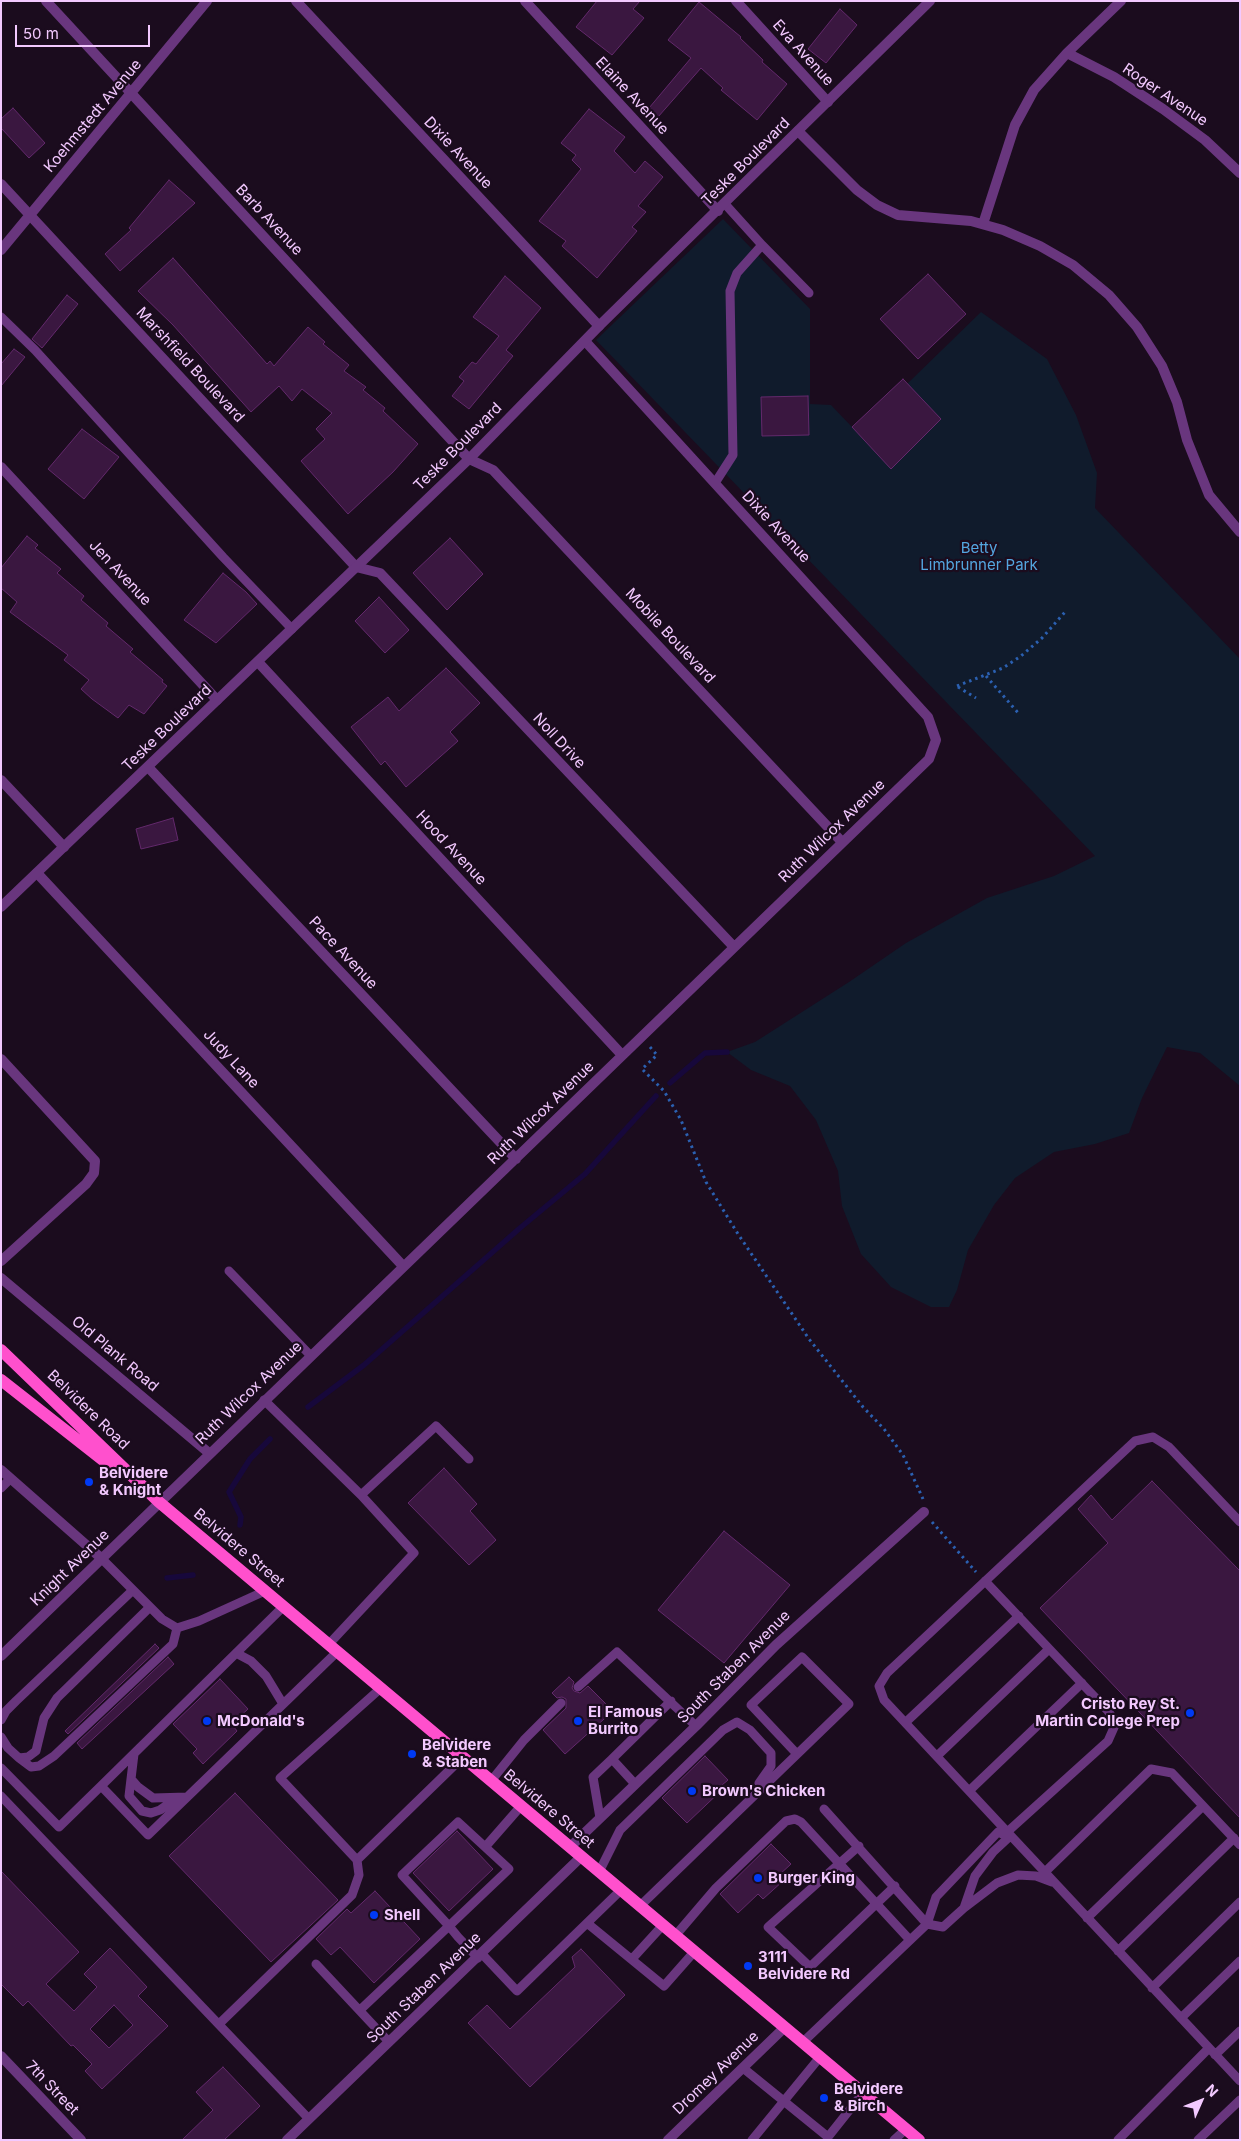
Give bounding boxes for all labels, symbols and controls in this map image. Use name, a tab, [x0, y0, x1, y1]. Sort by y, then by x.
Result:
scale bar	[18, 15, 152, 47]
street label: Eva Avenue	[769, 16, 837, 90]
text: 50 m	[23, 24, 59, 43]
street label: Elaine Avenue	[592, 54, 672, 138]
street label: Koehmstedt Avenue	[41, 56, 145, 176]
street label: Roger Avenue	[1119, 60, 1211, 130]
street label: Dixie Avenue	[420, 113, 496, 193]
street label: Teske Boulevard	[698, 114, 794, 210]
street label: Barb Avenue	[232, 181, 306, 259]
street label: Marshfield Boulevard	[132, 304, 248, 426]
street label: Teske Boulevard	[410, 399, 506, 495]
street label: Dixie Avenue	[738, 487, 814, 567]
street label: Jen Avenue	[85, 536, 155, 610]
park label: Betty Limbrunner Park	[920, 539, 1038, 574]
street label: Mobile Boulevard	[621, 585, 719, 687]
street label: Teske Boulevard	[119, 681, 215, 775]
street label: Noll Drive	[529, 710, 589, 772]
street label: Ruth Wilcox Avenue	[775, 776, 889, 886]
street label: Hood Avenue	[412, 807, 490, 889]
street label: Pace Avenue	[305, 913, 381, 993]
street label: Judy Lane	[199, 1026, 263, 1092]
street label: Ruth Wilcox Avenue	[484, 1058, 598, 1168]
street label: Old Plank Road	[68, 1313, 162, 1395]
street label: Ruth Wilcox Avenue	[192, 1338, 306, 1448]
street label: Belvidere Road	[43, 1366, 133, 1454]
place label: Belvidere & Knight	[99, 1464, 168, 1499]
marker: Belvidere & Knight	[83, 1476, 95, 1488]
street label: Belvidere Street	[190, 1505, 288, 1591]
street label: Knight Avenue	[27, 1526, 113, 1610]
street label: South Staben Avenue	[674, 1607, 794, 1727]
place label: Cristo Rey St. Martin College Prep	[1035, 1695, 1180, 1730]
place label: El Famous Burrito	[588, 1703, 663, 1738]
marker: Cristo Rey St. Martin College Prep	[1184, 1707, 1196, 1719]
place label: McDonald's	[217, 1712, 305, 1730]
marker: McDonald's	[201, 1715, 213, 1727]
marker: El Famous Burrito	[572, 1715, 584, 1727]
place label: Belvidere & Staben	[422, 1736, 491, 1771]
marker: Belvidere & Staben	[406, 1748, 418, 1760]
street label: Belvidere Street	[500, 1766, 598, 1852]
place label: Brown's Chicken	[702, 1782, 825, 1800]
marker: Brown's Chicken	[686, 1785, 698, 1797]
place label: Burger King	[768, 1869, 855, 1887]
marker: Burger King	[752, 1872, 764, 1884]
place label: Shell	[384, 1906, 420, 1924]
marker: Shell	[368, 1909, 380, 1921]
street label: South Staben Avenue	[363, 1929, 485, 2047]
place label: 3111 Belvidere Rd	[758, 1948, 850, 1983]
marker: 3111 Belvidere Rd	[742, 1960, 754, 1972]
street label: Dromey Avenue	[669, 2028, 763, 2118]
street label: 7th Street	[22, 2057, 82, 2119]
north arrow	[1176, 2076, 1226, 2126]
place label: Belvidere & Birch	[834, 2080, 903, 2115]
text: N	[1202, 2080, 1222, 2100]
marker: Belvidere & Birch	[818, 2092, 830, 2104]

